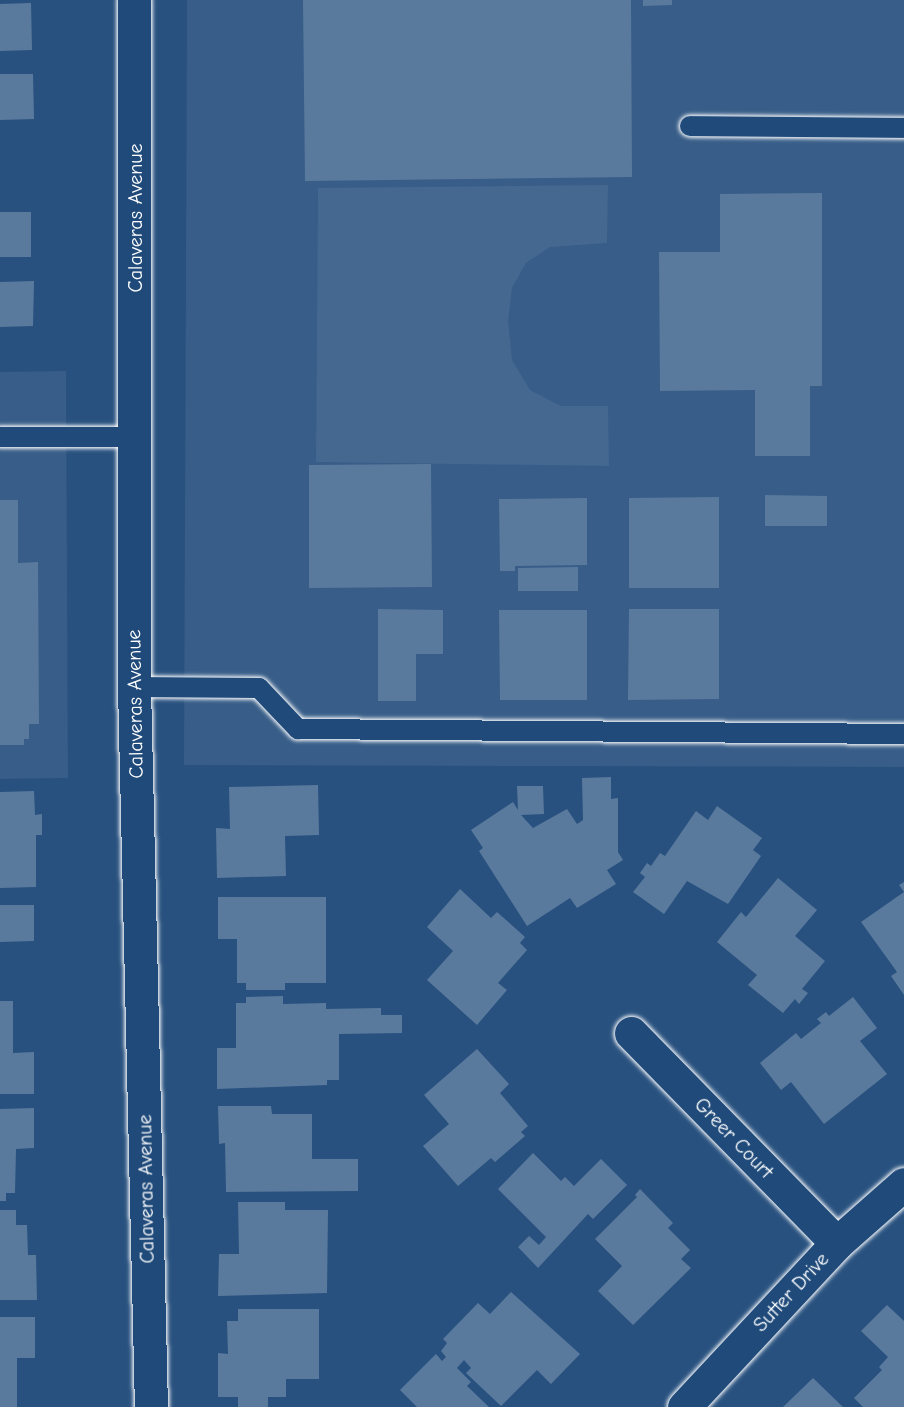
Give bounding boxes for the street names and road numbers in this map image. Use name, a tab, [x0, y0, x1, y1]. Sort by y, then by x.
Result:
street label: Calaveras Avenue	[123, 143, 147, 293]
street label: Calaveras Avenue	[122, 629, 148, 779]
street label: Greer Court	[689, 1093, 779, 1183]
street label: Calaveras Avenue	[133, 1114, 159, 1264]
street label: Sutter Drive	[748, 1247, 834, 1337]

